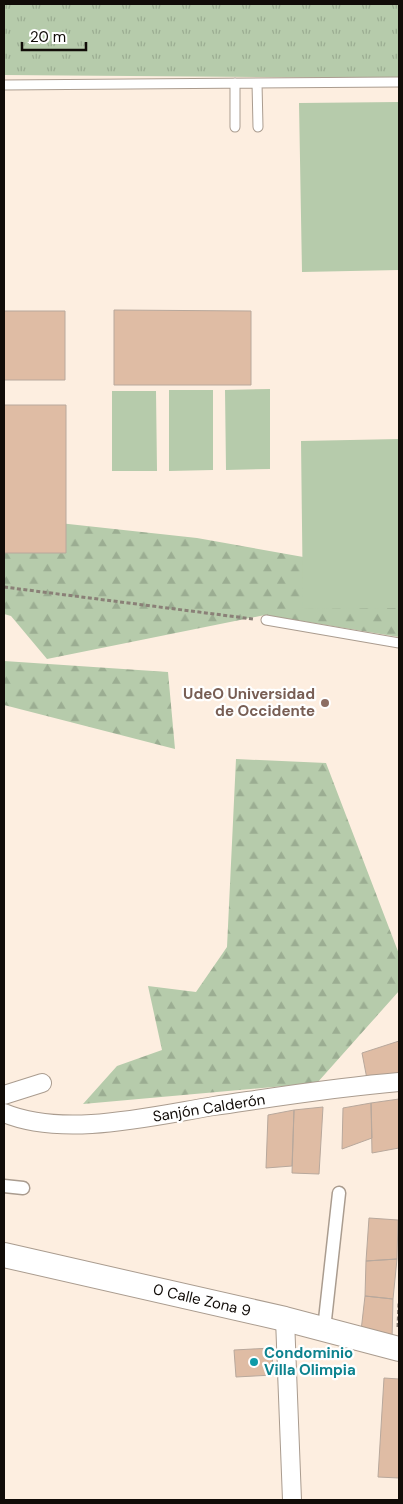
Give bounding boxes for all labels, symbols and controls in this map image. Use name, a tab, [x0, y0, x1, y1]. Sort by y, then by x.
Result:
scale bar	[22, 20, 86, 52]
text: 20 m	[30, 27, 66, 47]
place label: UdeO Universidad de Occidente	[183, 684, 315, 721]
marker: UdeO Universidad de Occidente	[319, 697, 331, 709]
street label: Sanjón Calderón	[151, 1089, 267, 1127]
street label: 0 Calle Zona 9	[151, 1279, 253, 1321]
place label: Condominio Villa Olimpia	[264, 1343, 356, 1380]
marker: Condominio Villa Olimpia	[248, 1356, 260, 1368]

